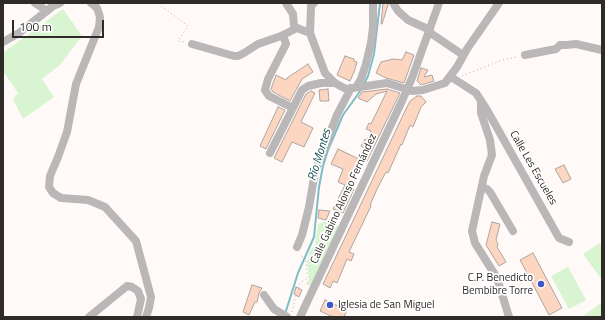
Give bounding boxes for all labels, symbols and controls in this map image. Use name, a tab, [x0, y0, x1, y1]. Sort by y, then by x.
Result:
scale bar	[14, 12, 106, 38]
text: 100 m	[19, 17, 52, 36]
water label: Río Montes	[305, 127, 335, 183]
street label: Calle Les Escueles	[506, 129, 560, 207]
street label: Calle Gabino Alonso Fernández	[308, 132, 380, 266]
place label: C.P. Benedicto Bembibre Torre	[462, 271, 533, 297]
marker: C.P. Benedicto Bembibre Torre	[536, 279, 546, 289]
place label: Iglesia de San Miguel	[338, 298, 435, 312]
marker: Iglesia de San Miguel	[325, 300, 335, 310]

